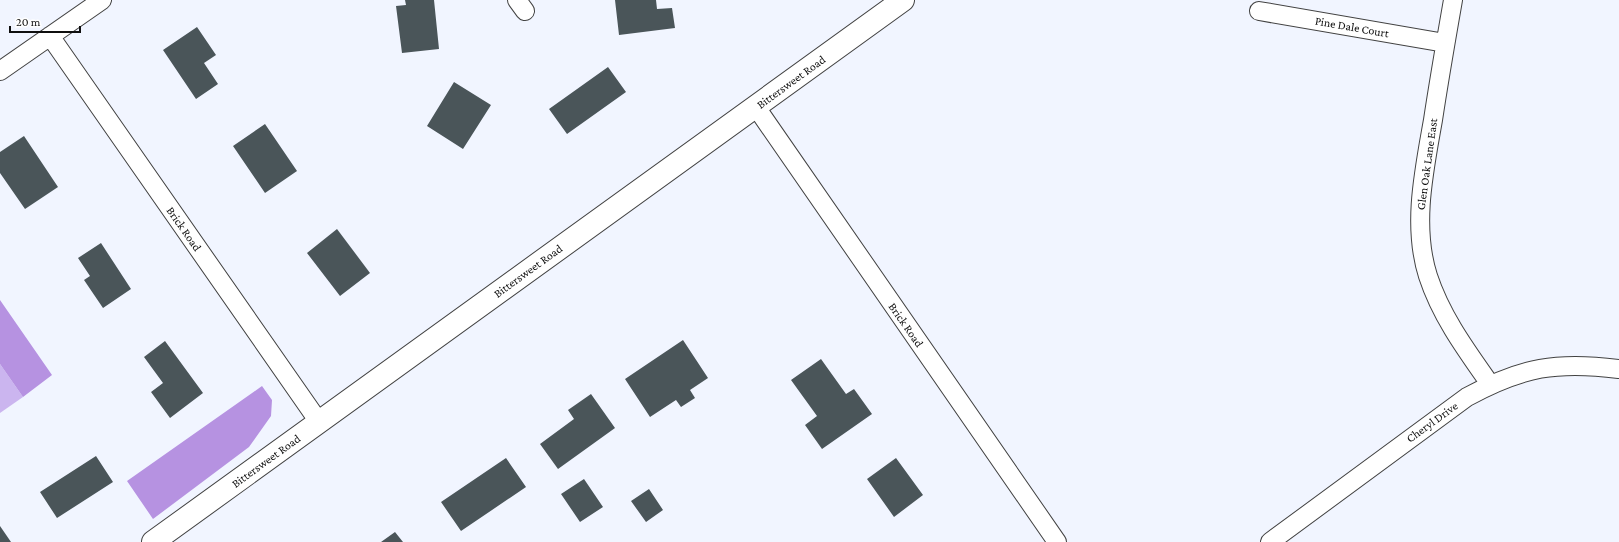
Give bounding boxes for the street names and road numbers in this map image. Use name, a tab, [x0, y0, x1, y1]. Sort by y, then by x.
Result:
street label: Pine Dale Court	[1314, 14, 1391, 41]
street label: Bittersweet Road	[754, 52, 829, 112]
street label: Glen Oak Lane East	[1414, 116, 1441, 211]
street label: Brick Road	[164, 204, 205, 255]
street label: Bittersweet Road	[491, 241, 566, 301]
street label: Brick Road	[886, 300, 927, 351]
street label: Cheryl Drive	[1404, 399, 1460, 445]
street label: Bittersweet Road	[229, 431, 304, 491]

